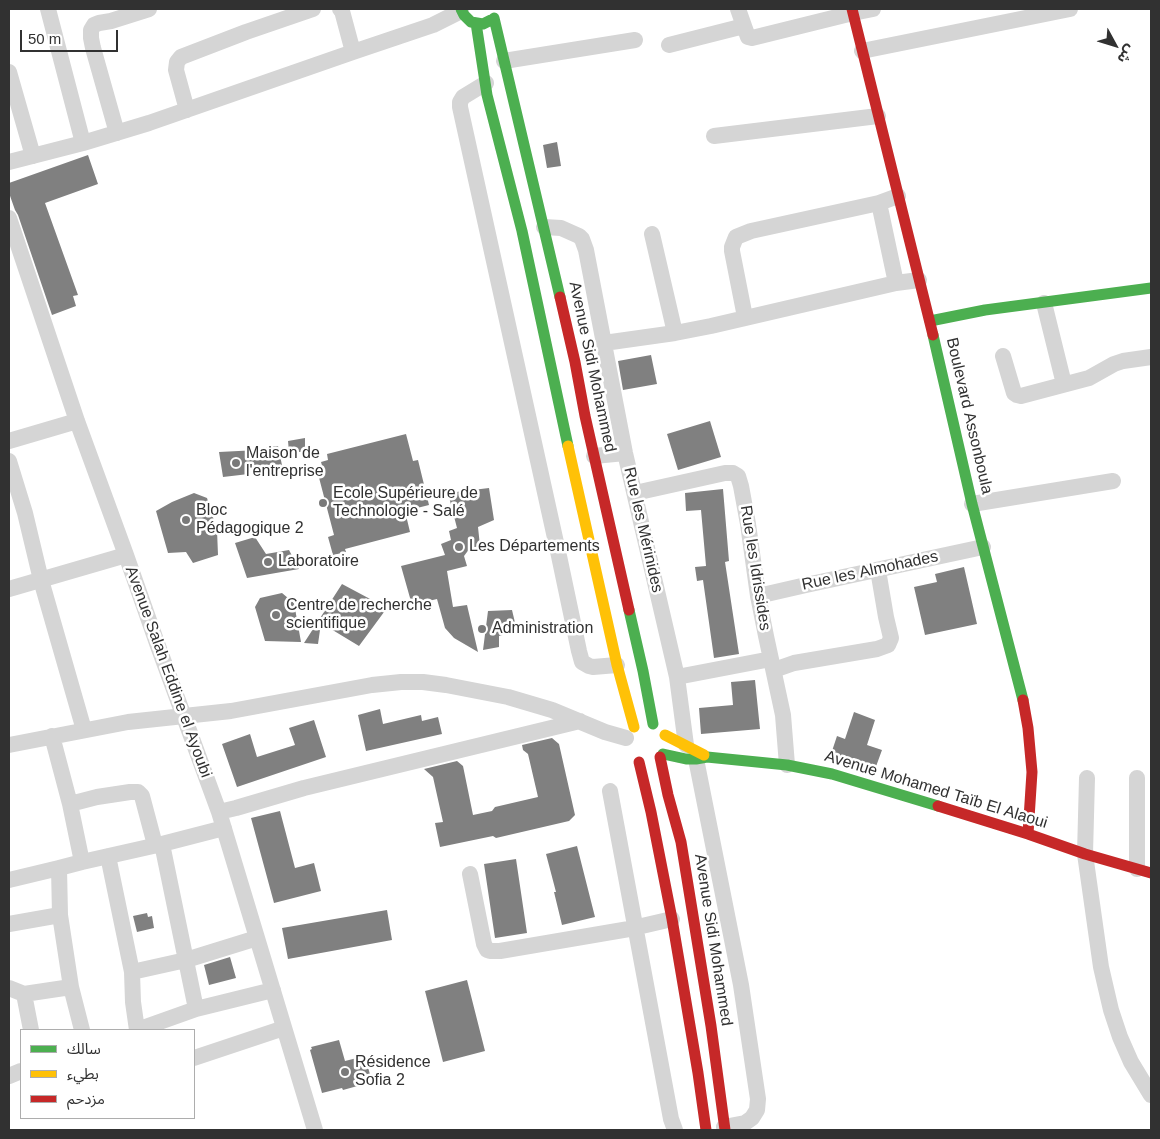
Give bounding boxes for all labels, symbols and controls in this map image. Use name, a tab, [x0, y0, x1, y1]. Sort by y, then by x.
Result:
scale bar	[22, 20, 120, 52]
north arrow	[1090, 20, 1140, 70]
text: 50 m	[28, 30, 61, 47]
text: ش	[1114, 42, 1139, 67]
street label: Avenue Sidi Mohammed	[565, 280, 619, 454]
street label: Boulevard Assonboula	[942, 336, 996, 496]
place label: Maison de l'entreprise	[246, 444, 324, 482]
marker: Maison de l'entreprise	[230, 457, 242, 469]
street label: Rue les Mérinides	[619, 465, 667, 595]
place label: Ecole Supérieure de Technologie - Salé	[333, 484, 478, 522]
marker: Ecole Supérieure de Technologie - Salé	[317, 497, 329, 509]
place label: Bloc Pédagogique 2	[196, 501, 304, 539]
street label: Rue les Idrissides	[736, 504, 774, 632]
marker: Bloc Pédagogique 2	[180, 514, 192, 526]
place label: Les Départements	[469, 537, 600, 557]
marker: Les Départements	[453, 541, 465, 553]
street label: Rue les Almohades	[800, 547, 940, 595]
place label: Laboratoire	[278, 552, 359, 572]
marker: Laboratoire	[262, 556, 274, 568]
street label: Avenue Salah Eddine el Ayoubi	[121, 564, 215, 780]
place label: Centre de recherche scientifique	[286, 596, 432, 634]
marker: Centre de recherche scientifique	[270, 609, 282, 621]
place label: Administration	[492, 619, 593, 639]
marker: Administration	[476, 623, 488, 635]
street label: Avenue Mohamed Taïb El Alaoui	[822, 747, 1050, 833]
street label: Avenue Sidi Mohammed	[690, 853, 736, 1027]
legend	[20, 1029, 195, 1119]
text: سالك	[67, 1040, 101, 1057]
place label: Résidence Sofia 2	[355, 1053, 431, 1091]
text: بطيء	[67, 1065, 99, 1082]
marker: Résidence Sofia 2	[339, 1066, 351, 1078]
text: مزدحم	[67, 1090, 105, 1107]

